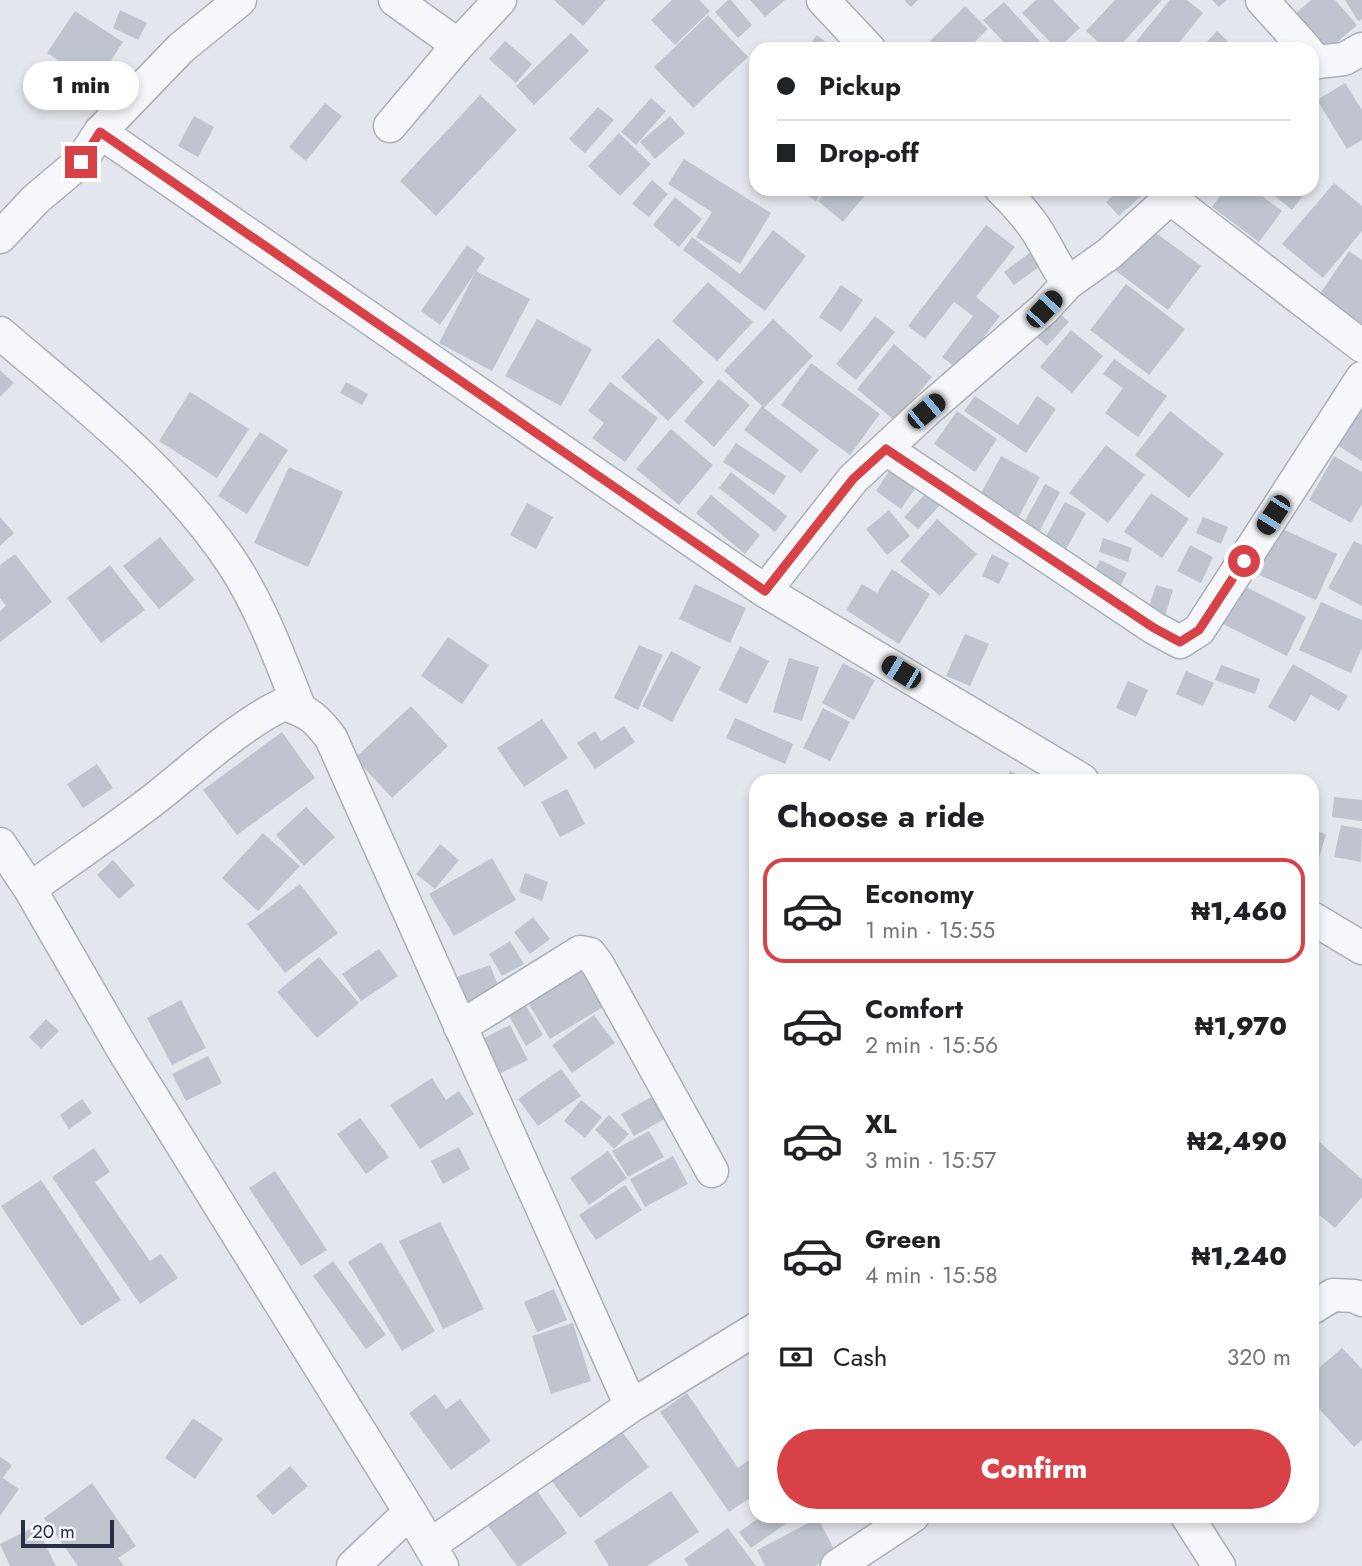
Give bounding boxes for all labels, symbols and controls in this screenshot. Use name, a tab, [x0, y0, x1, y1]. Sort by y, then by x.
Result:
callout: 1 min	[23, 60, 139, 110]
text: Pickup	[819, 67, 901, 105]
text: 1 min	[52, 68, 110, 102]
text: Drop-off	[819, 134, 919, 172]
route end	[65, 146, 97, 178]
car	[1022, 286, 1067, 332]
car	[904, 389, 949, 433]
car	[1253, 492, 1294, 538]
route start	[1228, 545, 1260, 577]
car	[878, 652, 925, 692]
text: Choose a ride	[777, 793, 985, 839]
text: Economy	[865, 875, 974, 913]
icon: car	[781, 879, 844, 942]
text: ₦1,460	[1191, 892, 1287, 930]
text: 1 min · 15:55	[865, 913, 995, 947]
text: Comfort	[865, 990, 963, 1028]
icon: car	[781, 994, 844, 1057]
text: ₦1,970	[1195, 1007, 1287, 1045]
text: 2 min · 15:56	[865, 1028, 998, 1062]
text: XL	[865, 1105, 897, 1143]
icon: car	[781, 1109, 844, 1172]
text: ₦2,490	[1187, 1122, 1287, 1160]
text: 3 min · 15:57	[865, 1143, 996, 1177]
text: Green	[865, 1220, 941, 1258]
icon: car	[781, 1224, 844, 1287]
text: ₦1,240	[1192, 1237, 1287, 1275]
text: 4 min · 15:58	[865, 1258, 998, 1292]
icon: cash	[777, 1338, 815, 1376]
text: Cash	[833, 1338, 887, 1376]
text: 320 m	[1227, 1340, 1291, 1374]
button: Confirm	[777, 1429, 1291, 1509]
scale bar	[21, 1517, 114, 1549]
text: 20 m	[32, 1518, 75, 1545]

